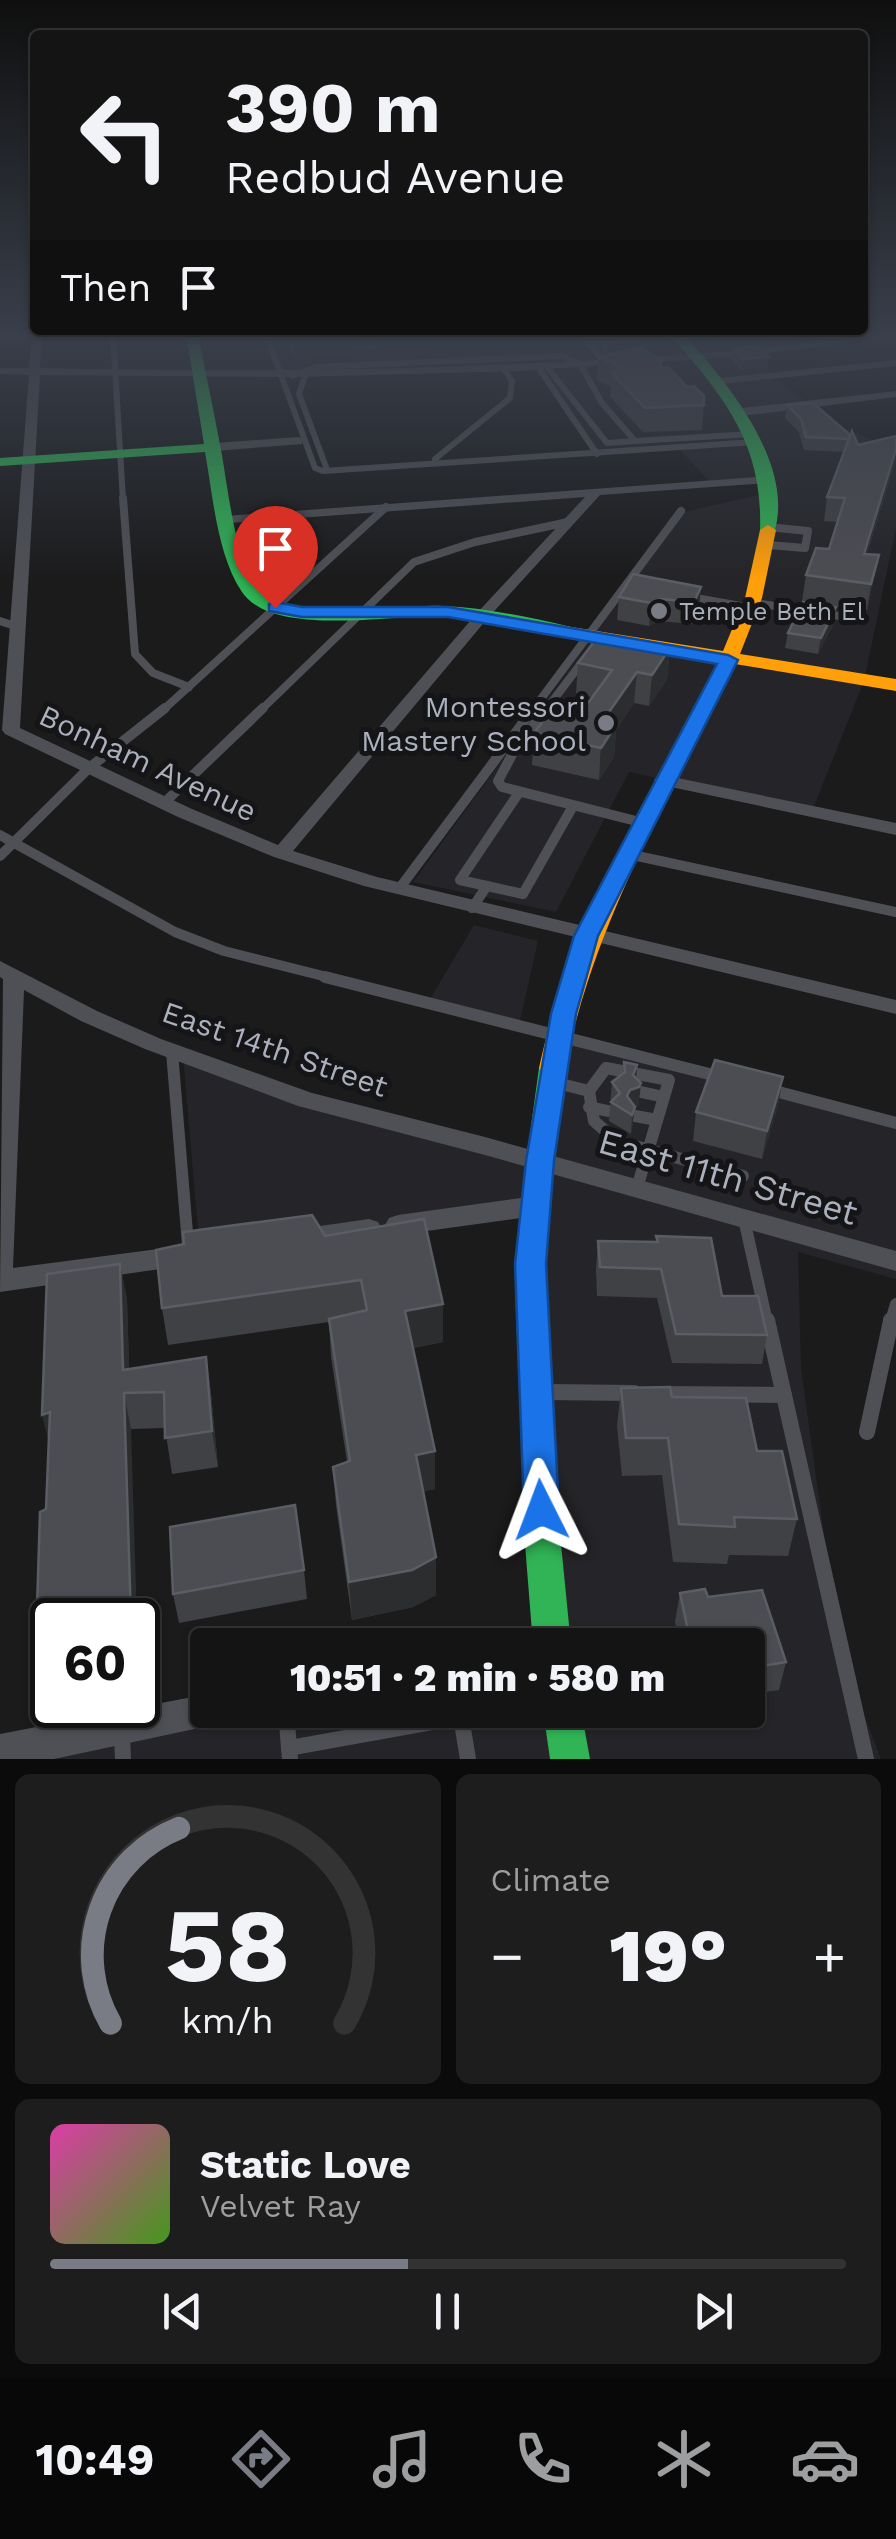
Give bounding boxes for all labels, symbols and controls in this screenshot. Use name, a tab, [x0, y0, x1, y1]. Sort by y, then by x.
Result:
text: 390 m	[225, 67, 441, 149]
icon: left	[60, 70, 190, 200]
text: Redbud Avenue	[225, 151, 565, 204]
icon: arrive	[171, 260, 226, 315]
text: Then	[60, 266, 151, 310]
pin	[233, 506, 318, 609]
icon: arrive	[248, 521, 303, 576]
place label: Temple Beth El	[679, 597, 865, 626]
marker: Temple Beth El	[648, 600, 670, 622]
place label: Montessori Mastery School	[361, 689, 586, 758]
street label: Bonham Avenue	[34, 697, 262, 829]
marker: Montessori Mastery School	[595, 712, 617, 734]
street label: East 14th Street	[158, 994, 393, 1104]
street label: East 11th Street	[594, 1120, 863, 1234]
position arrow	[489, 1458, 593, 1562]
speed limit sign: 60	[30, 1598, 160, 1728]
text: 10:51 · 2 min · 580 m	[290, 1656, 665, 1700]
text: Climate	[491, 1861, 611, 1899]
text: 58	[165, 1884, 291, 2006]
text: 19°	[609, 1911, 727, 1999]
text: −	[491, 1924, 524, 1988]
text: +	[813, 1924, 846, 1988]
text: km/h	[182, 2000, 274, 2042]
text: Static Love	[200, 2143, 411, 2187]
text: Velvet Ray	[200, 2187, 361, 2225]
icon: previous	[155, 2284, 210, 2339]
icon: pause	[420, 2284, 475, 2339]
icon: next	[686, 2284, 741, 2339]
icon: directions	[226, 2424, 296, 2494]
icon: music	[367, 2424, 437, 2494]
icon: phone	[508, 2424, 578, 2494]
icon: climate	[649, 2424, 719, 2494]
icon: car	[790, 2424, 860, 2494]
text: 10:49	[36, 2433, 154, 2486]

